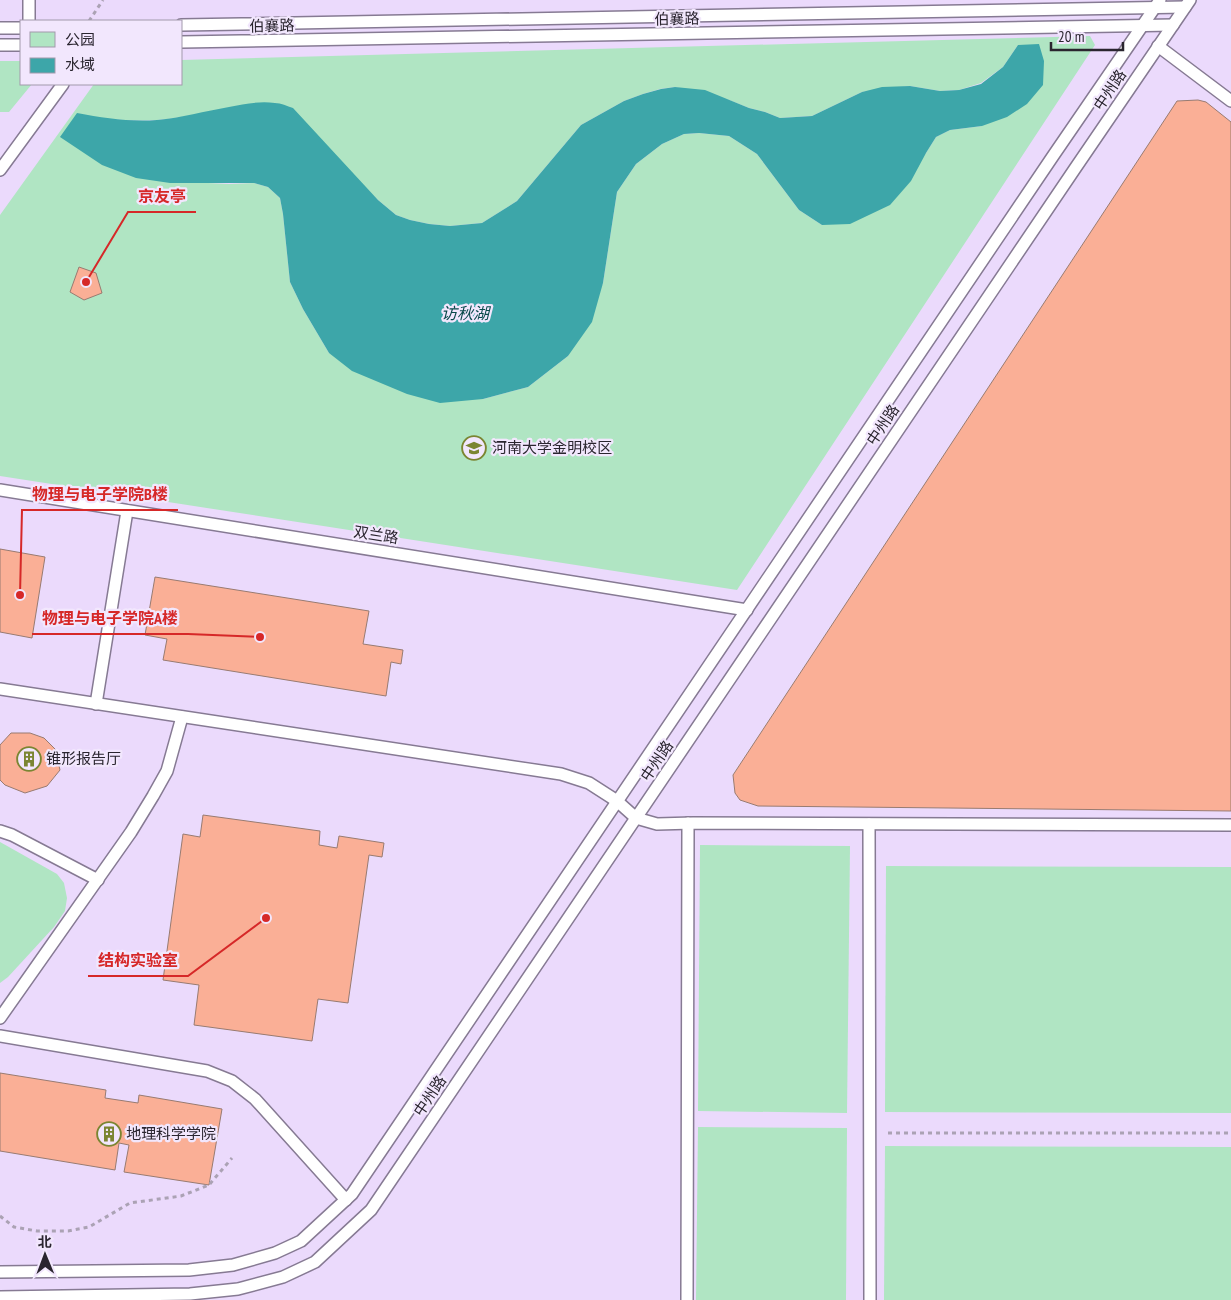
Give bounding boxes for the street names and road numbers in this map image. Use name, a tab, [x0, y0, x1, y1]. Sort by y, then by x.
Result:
street label: 伯襄路	[654, 9, 700, 28]
street label: 伯襄路	[249, 16, 295, 35]
street label: 中州路	[1089, 66, 1130, 114]
street label: 中州路	[862, 401, 903, 449]
street label: 双兰路	[352, 522, 400, 547]
street label: 中州路	[636, 737, 677, 785]
street label: 中州路	[409, 1072, 450, 1120]

